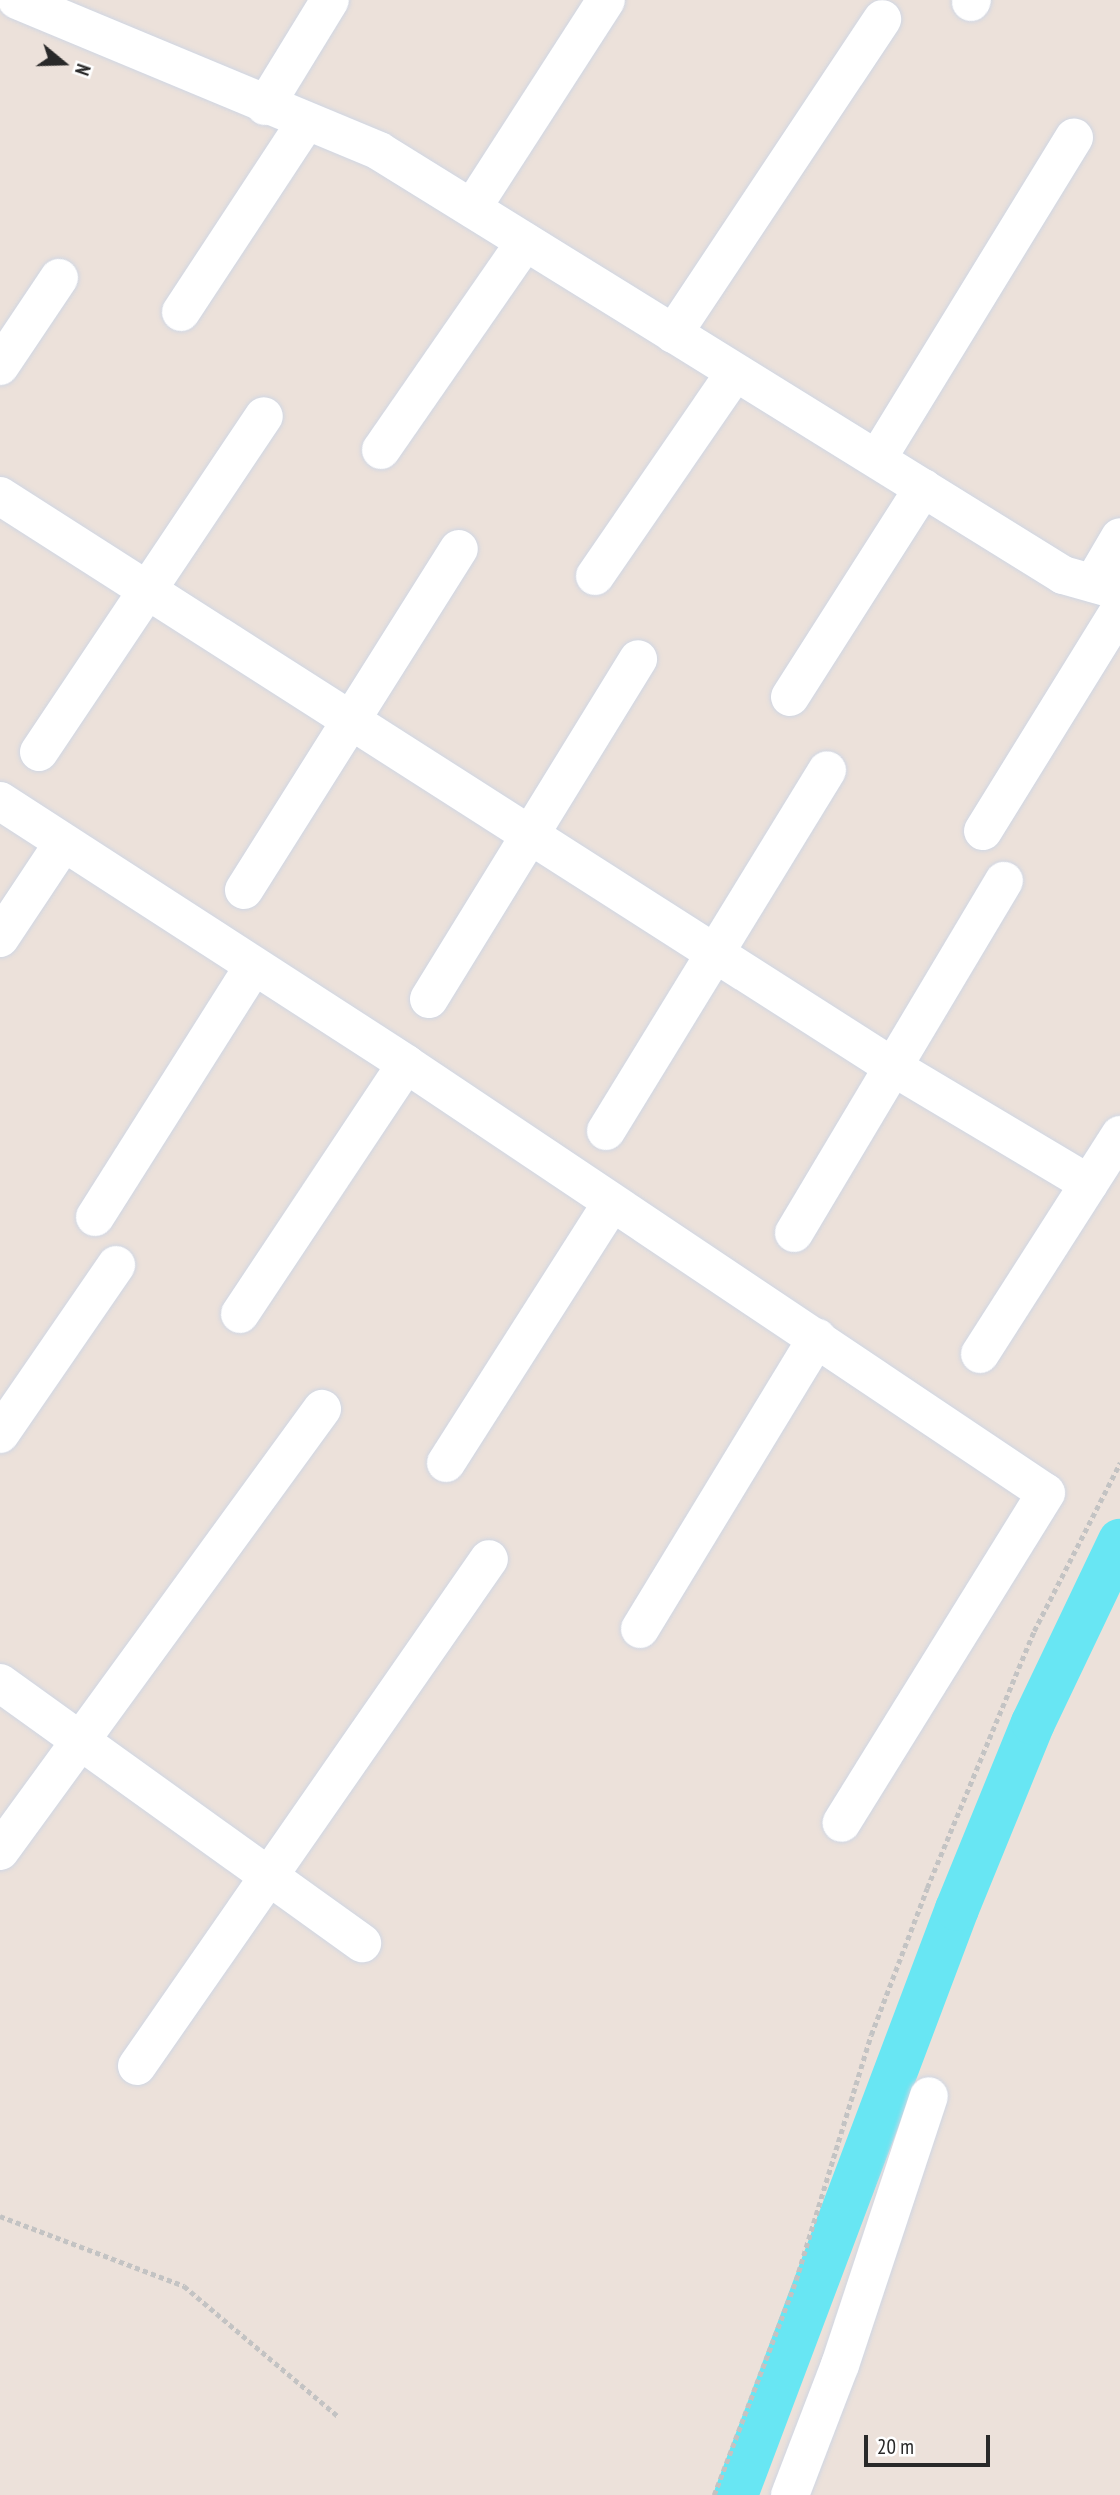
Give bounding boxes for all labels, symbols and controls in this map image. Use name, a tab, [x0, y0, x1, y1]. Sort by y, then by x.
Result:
north arrow	[28, 28, 98, 98]
text: N	[70, 61, 96, 79]
scale bar	[868, 2422, 994, 2466]
text: 20 m	[877, 2433, 914, 2460]

